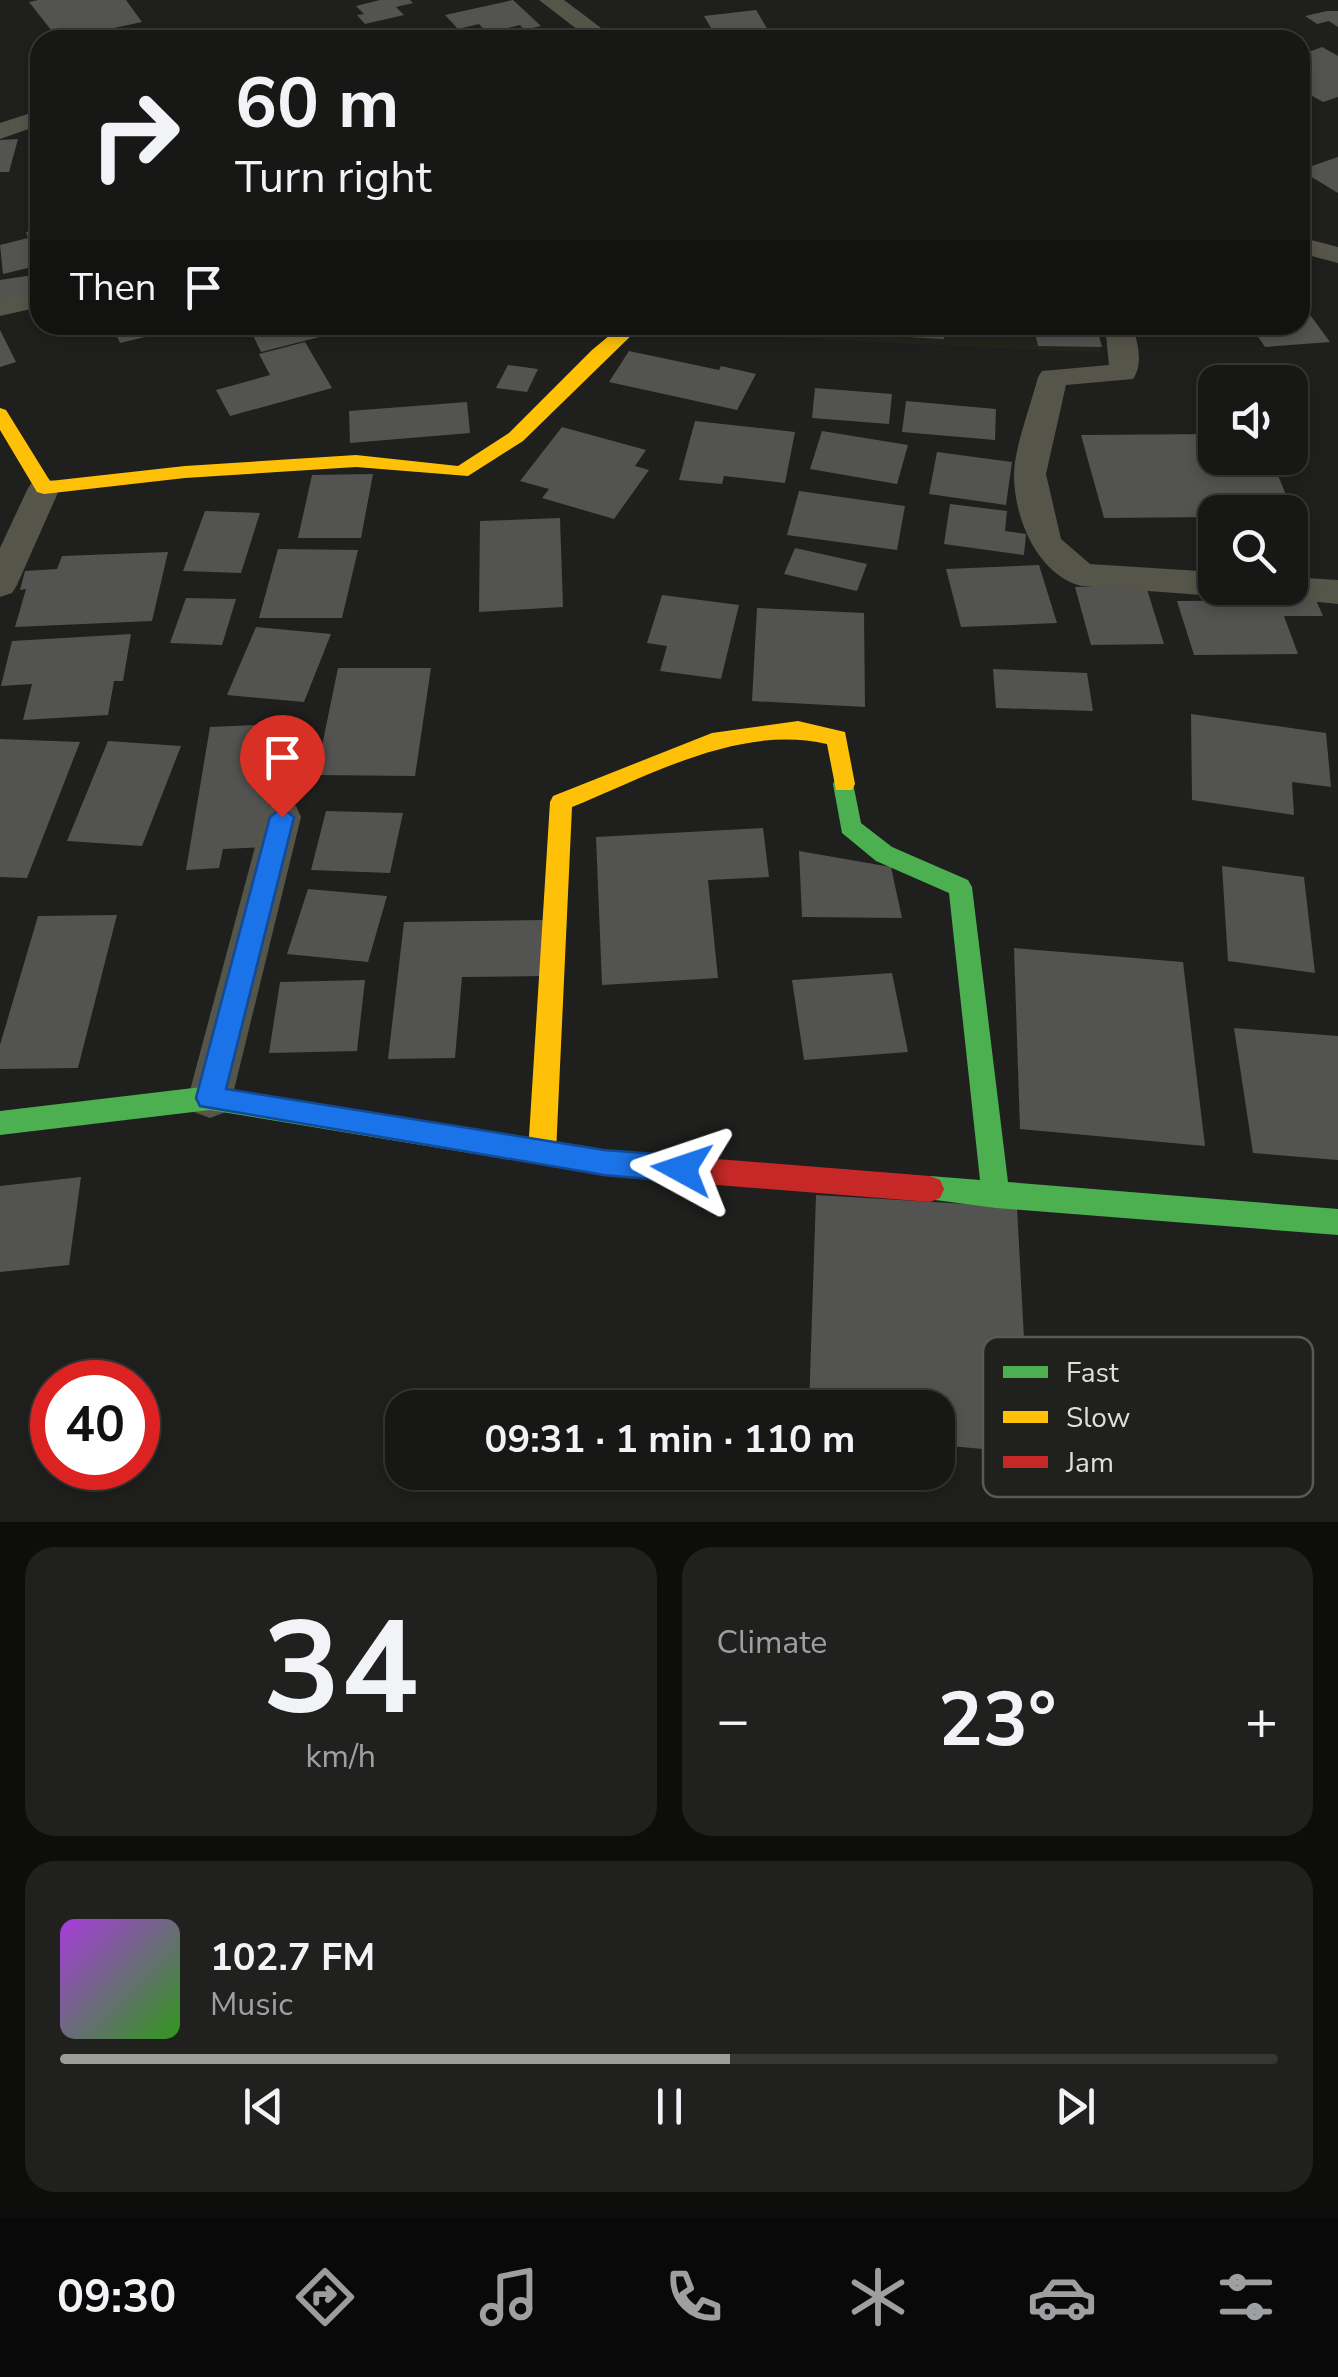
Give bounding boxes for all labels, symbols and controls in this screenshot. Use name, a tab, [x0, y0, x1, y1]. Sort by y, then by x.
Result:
text: 60 m	[235, 56, 399, 152]
icon: right	[70, 70, 200, 200]
text: Turn right	[235, 147, 432, 208]
icon: arrive	[176, 260, 231, 315]
text: Then	[70, 262, 156, 313]
map controls	[1198, 365, 1308, 605]
button: sound	[1198, 365, 1308, 475]
button: search	[1198, 495, 1308, 605]
pin	[240, 715, 325, 818]
icon: arrive	[255, 730, 310, 785]
position arrow	[630, 1117, 734, 1221]
legend	[983, 1337, 1313, 1497]
text: Fast	[1066, 1354, 1119, 1392]
speed limit sign: 40	[30, 1360, 160, 1490]
text: Slow	[1066, 1399, 1130, 1437]
text: 09:31 · 1 min · 110 m	[485, 1414, 855, 1465]
text: Jam	[1065, 1444, 1114, 1482]
text: 34	[263, 1581, 419, 1758]
text: Climate	[717, 1621, 827, 1664]
text: 23°	[938, 1669, 1056, 1771]
text: −	[717, 1683, 750, 1758]
text: +	[1245, 1683, 1278, 1758]
text: km/h	[305, 1735, 376, 1778]
text: 102.7 FM	[210, 1932, 375, 1983]
text: Music	[210, 1983, 293, 2026]
icon: previous	[236, 2079, 291, 2134]
icon: pause	[642, 2079, 697, 2134]
icon: next	[1048, 2079, 1103, 2134]
icon: directions	[290, 2262, 360, 2332]
icon: music	[474, 2262, 544, 2332]
icon: phone	[659, 2262, 729, 2332]
icon: climate	[843, 2262, 913, 2332]
icon: car	[1027, 2262, 1097, 2332]
icon: filters	[1211, 2262, 1281, 2332]
text: 09:30	[57, 2267, 176, 2328]

